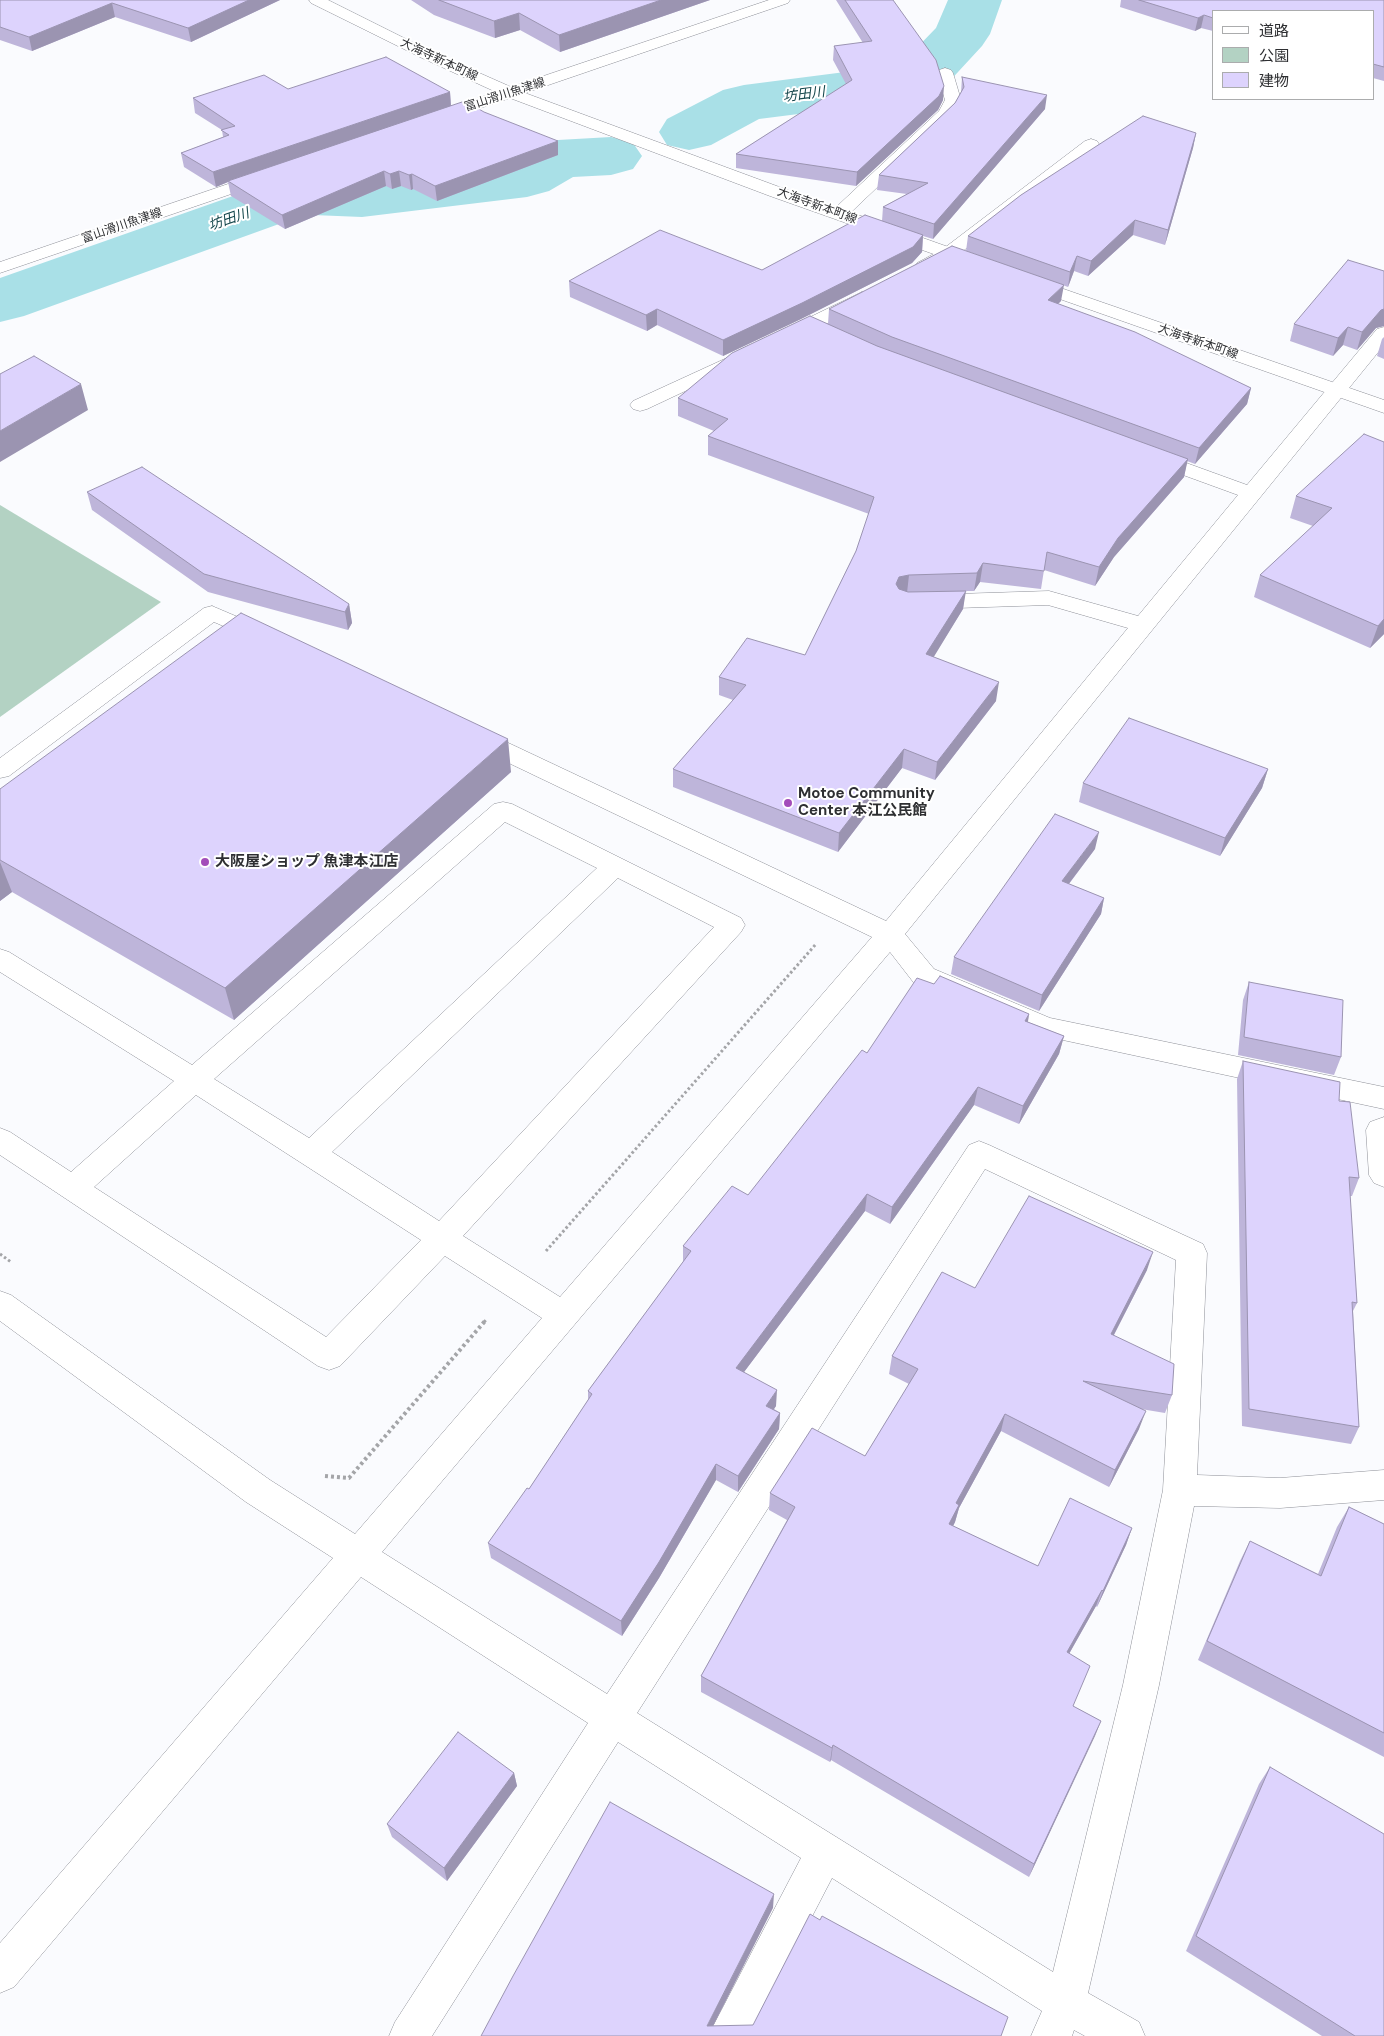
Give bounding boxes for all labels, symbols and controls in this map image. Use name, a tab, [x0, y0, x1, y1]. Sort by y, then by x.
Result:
legend	[1212, 10, 1374, 100]
text: 道路	[1259, 21, 1289, 41]
street label: 大海寺新本町線	[398, 36, 480, 84]
text: 公園	[1259, 46, 1289, 66]
text: 建物	[1259, 71, 1289, 91]
street label: 富山滑川魚津線	[463, 75, 547, 115]
water label: 坊田川	[782, 84, 826, 106]
street label: 大海寺新本町線	[775, 185, 859, 227]
water label: 坊田川	[206, 205, 252, 235]
street label: 富山滑川魚津線	[80, 206, 164, 246]
street label: 大海寺新本町線	[1156, 322, 1240, 362]
place label: Motoe Community Center 本江公民館	[798, 785, 935, 820]
marker: Motoe Community Center 本江公民館	[782, 797, 794, 809]
place label: 大阪屋ショップ 魚津本江店	[215, 853, 399, 871]
marker: 大阪屋ショップ 魚津本江店	[199, 856, 211, 868]

